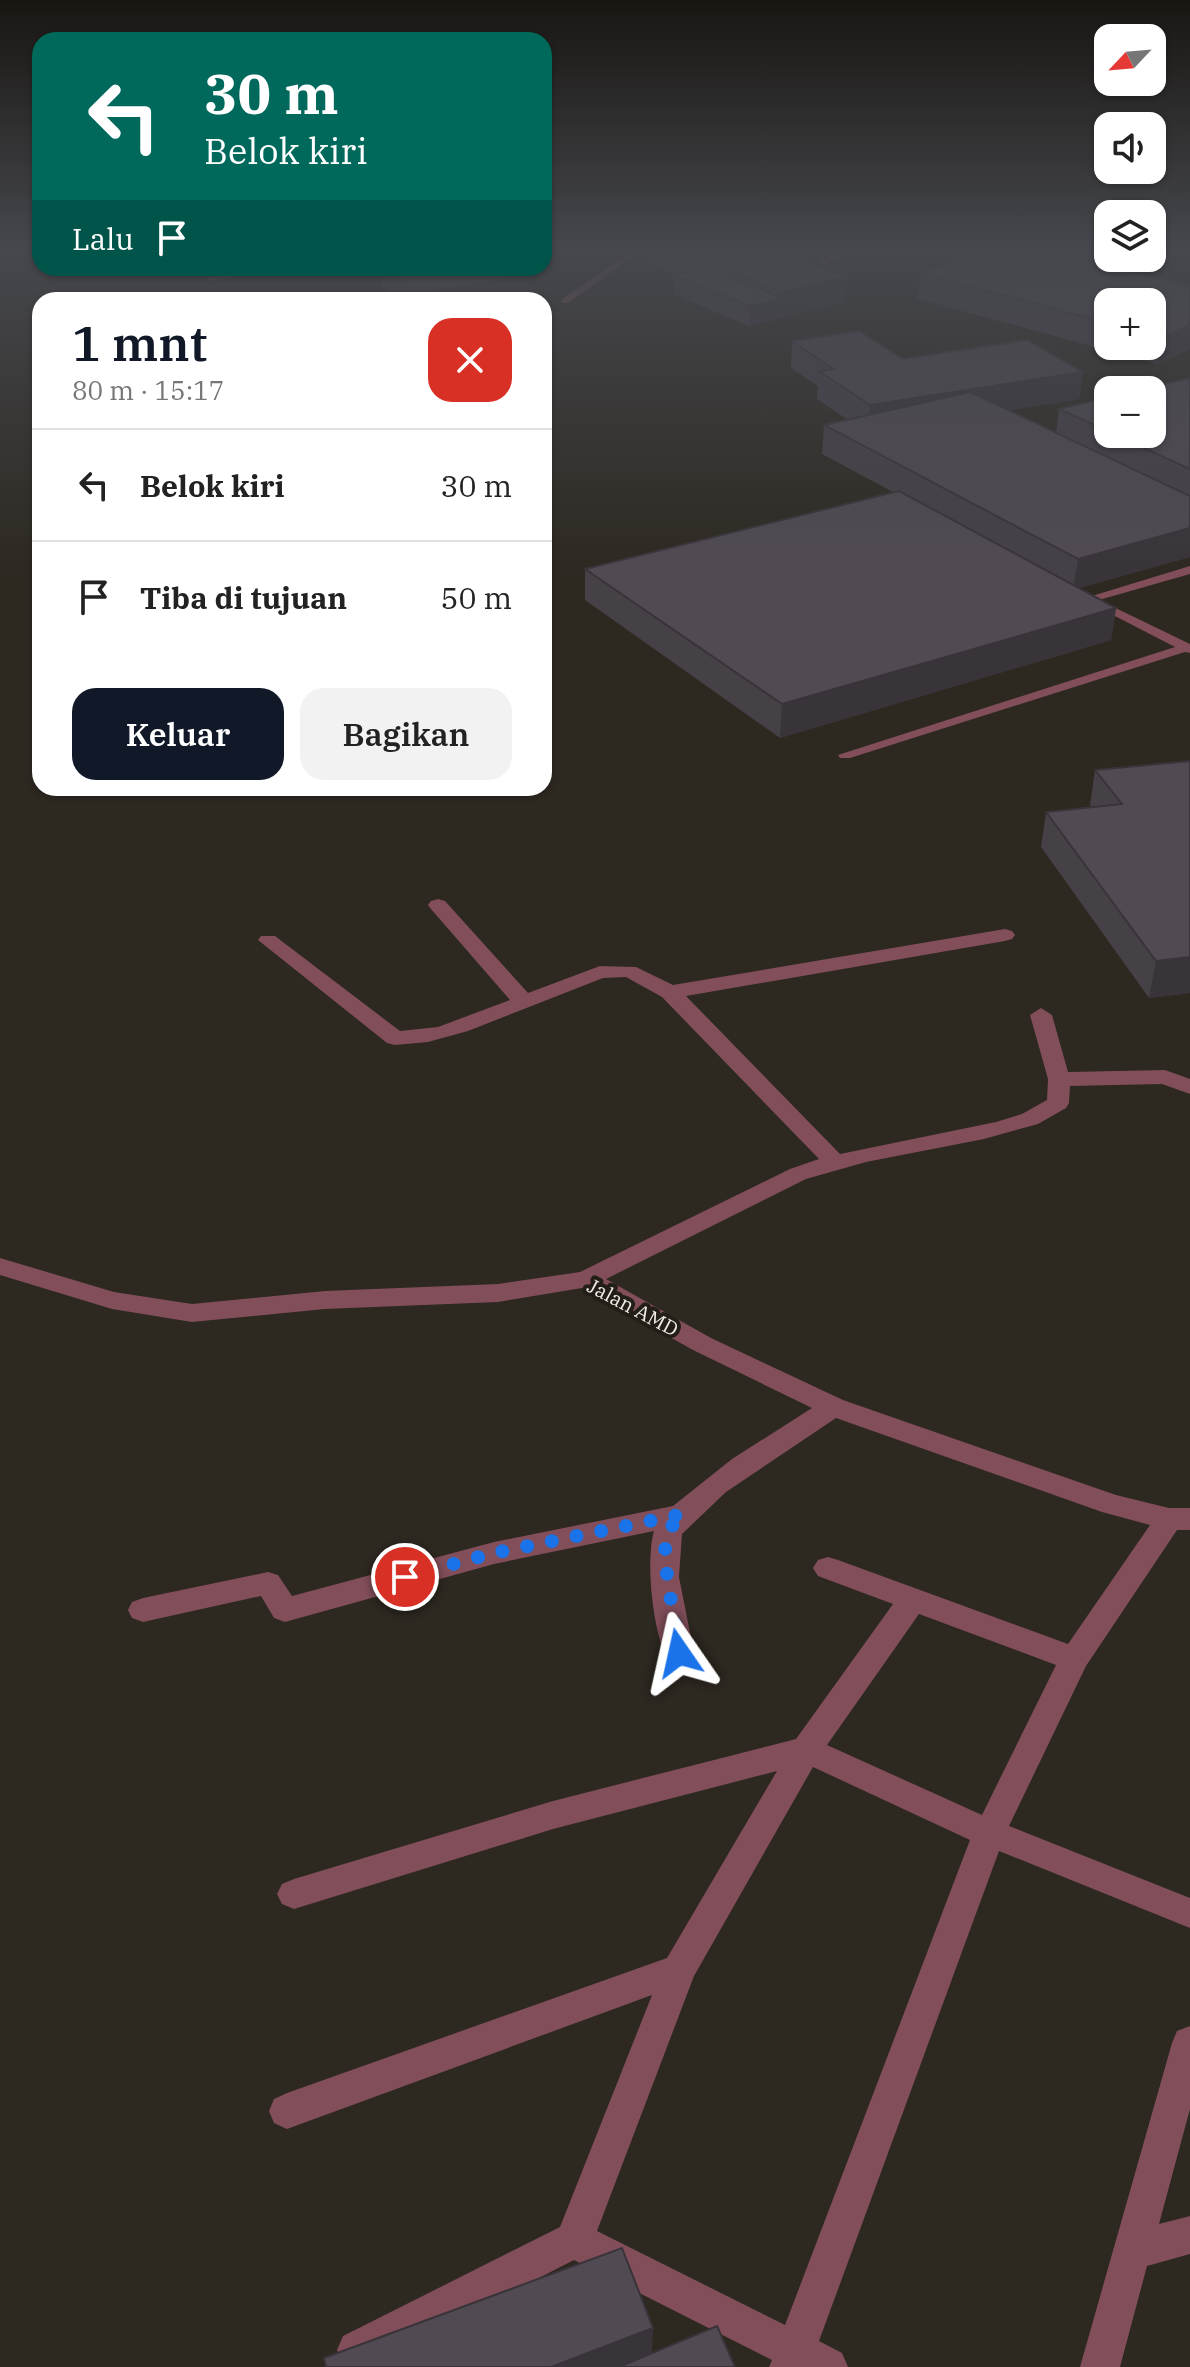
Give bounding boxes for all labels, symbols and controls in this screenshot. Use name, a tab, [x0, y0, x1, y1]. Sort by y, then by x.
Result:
north arrow	[1094, 24, 1166, 96]
map controls	[1094, 24, 1166, 448]
text: 30 m	[204, 57, 339, 129]
icon: left	[72, 64, 176, 168]
button: sound	[1094, 112, 1166, 184]
text: Belok kiri	[204, 127, 368, 174]
button: layers	[1094, 200, 1166, 272]
icon: arrive	[150, 216, 194, 260]
text: Lalu	[72, 219, 134, 258]
button: +	[1094, 288, 1166, 360]
text: 1 mnt	[72, 312, 207, 374]
button: close	[428, 318, 512, 402]
text: 80 m · 15:17	[72, 373, 224, 407]
button: −	[1094, 376, 1166, 448]
icon: left	[72, 463, 116, 507]
text: Belok kiri	[140, 466, 285, 505]
text: 30 m	[440, 466, 512, 505]
icon: arrive	[72, 575, 116, 619]
text: Tiba di tujuan	[140, 578, 347, 617]
text: 50 m	[440, 578, 512, 617]
button: Keluar	[72, 688, 284, 780]
button: Bagikan	[300, 688, 512, 780]
street label: Jalan AMD	[583, 1272, 683, 1342]
pin	[371, 1543, 439, 1611]
icon: arrive	[383, 1555, 427, 1599]
position arrow	[637, 1611, 721, 1695]

